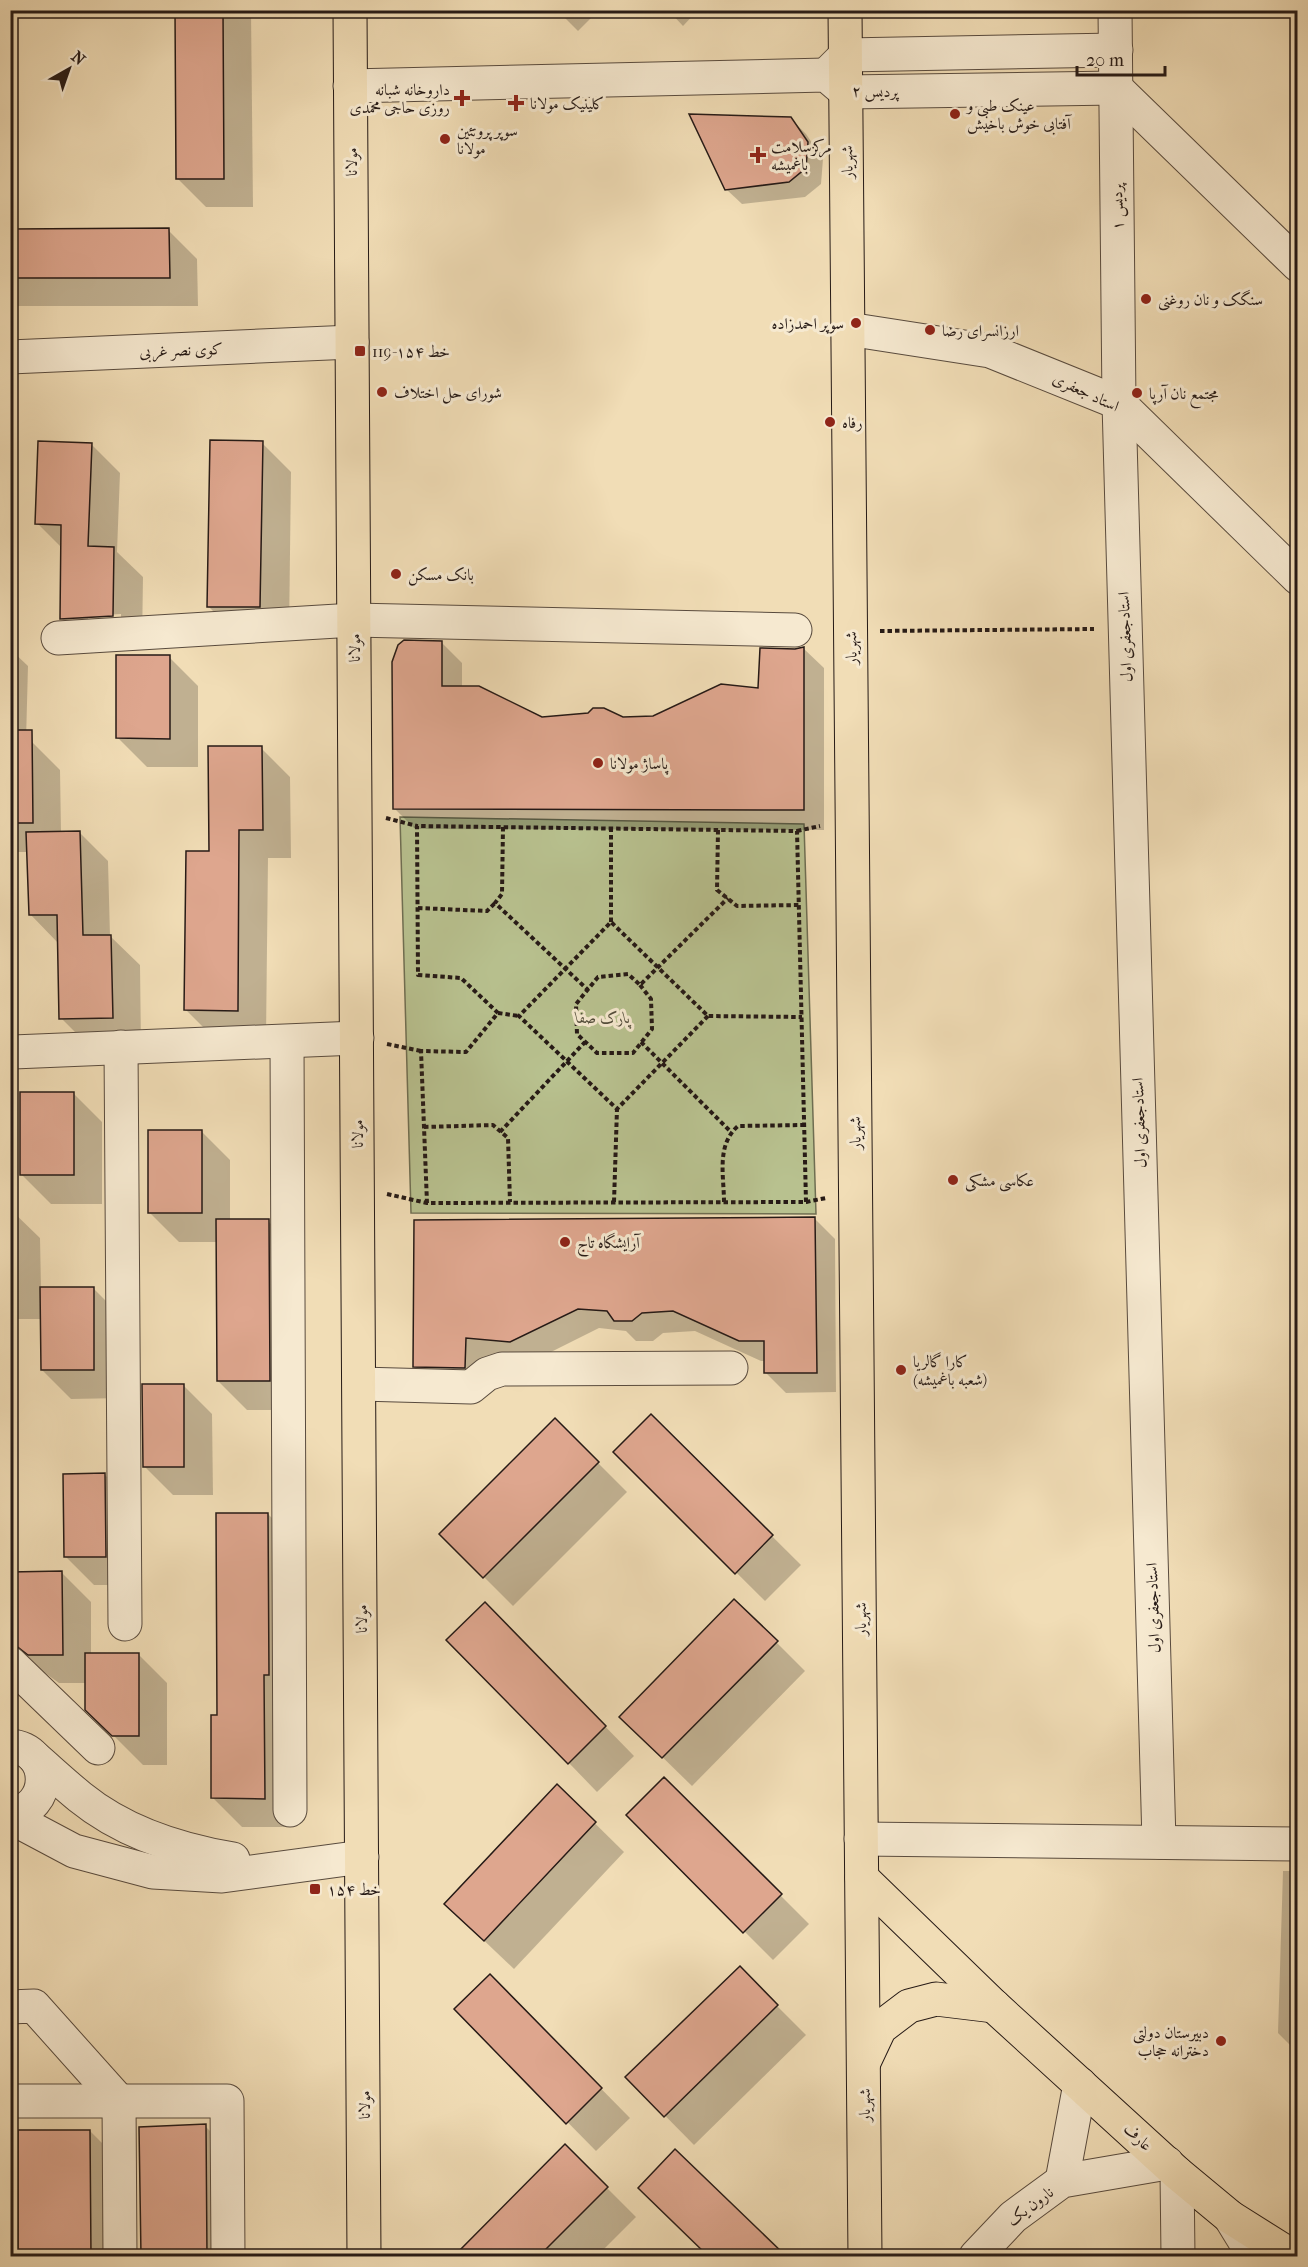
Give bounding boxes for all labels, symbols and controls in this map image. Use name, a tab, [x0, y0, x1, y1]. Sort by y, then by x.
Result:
north arrow	[39, 39, 99, 99]
scale bar	[1077, 39, 1166, 77]
text: N	[68, 47, 90, 70]
text: 20 m	[1086, 50, 1124, 71]
place label: داروخانه شبانه روزی حاجی محمدی	[349, 80, 450, 117]
street label: پردیس ۲	[852, 81, 901, 102]
marker: داروخانه شبانه روزی حاجی محمدی	[455, 91, 469, 105]
marker: کلینیک مولانا	[507, 94, 525, 112]
place label: کلینیک مولانا	[530, 94, 604, 114]
place label: عینک طبی و آفتابی خوش باخیش	[965, 96, 1072, 135]
marker: عینک طبی و آفتابی خوش باخیش	[948, 107, 962, 121]
place label: سوپر پروتئین مولانا	[457, 121, 518, 159]
marker: سوپر پروتئین مولانا	[438, 132, 452, 146]
place label: مرکزسلامت باغمیشه	[771, 137, 832, 174]
street label: شهریار	[837, 145, 858, 181]
marker: مرکزسلامت باغمیشه	[749, 146, 767, 164]
street label: مولانا	[342, 148, 362, 176]
street label: پردیس ۱	[1107, 181, 1128, 230]
place label: سنگک و نان روغنی	[1158, 289, 1263, 311]
marker: سنگک و نان روغنی	[1139, 292, 1153, 306]
place label: سوپر احمدزاده	[771, 314, 844, 334]
marker: سوپر احمدزاده	[849, 316, 863, 330]
place label: ارزانسرای رضا	[942, 321, 1019, 341]
marker: ارزانسرای رضا	[923, 323, 937, 337]
street label: کوی نصر غربی	[139, 339, 223, 363]
place label: خط ۱۵۴-119	[372, 342, 450, 361]
marker: خط ۱۵۴-119	[353, 344, 367, 358]
street label: استاد جعفری	[1049, 368, 1122, 416]
place label: شورای حل اختلاف	[394, 383, 502, 404]
place label: مجتمع نان آرپا	[1149, 384, 1219, 409]
marker: شورای حل اختلاف	[375, 385, 389, 399]
marker: مجتمع نان آرپا	[1130, 386, 1144, 400]
place label: رفاه	[842, 413, 863, 432]
marker: رفاه	[823, 415, 837, 429]
place label: بانک مسکن	[408, 565, 474, 586]
marker: بانک مسکن	[389, 567, 403, 581]
street label: استادجعفری اول	[1114, 591, 1137, 682]
street label: شهریار	[841, 631, 862, 667]
street label: مولانا	[345, 634, 365, 662]
place label: پاساژ مولانا	[610, 754, 669, 775]
marker: پاساژ مولانا	[591, 756, 605, 770]
park label: پارک صفا	[574, 1008, 632, 1029]
street label: استادجعفری اول	[1128, 1077, 1151, 1168]
street label: شهریار	[845, 1116, 866, 1152]
street label: مولانا	[348, 1120, 368, 1148]
place label: عکاسی مشکی	[965, 1171, 1034, 1192]
marker: عکاسی مشکی	[946, 1173, 960, 1187]
place label: آرایشگاه تاج	[577, 1232, 641, 1257]
marker: آرایشگاه تاج	[558, 1235, 572, 1249]
place label: کارا گالریا (شعبه باغمیشه)	[913, 1352, 987, 1389]
marker: کارا گالریا (شعبه باغمیشه)	[894, 1363, 908, 1377]
street label: استادجعفری اول	[1142, 1562, 1165, 1653]
street label: شهریار	[851, 1602, 871, 1638]
street label: مولانا	[352, 1605, 372, 1633]
place label: خط ۱۵۴	[327, 1880, 381, 1899]
marker: خط ۱۵۴	[308, 1882, 322, 1896]
place label: دبیرستان دولتی دخترانه حجاب	[1133, 2023, 1209, 2061]
marker: دبیرستان دولتی دخترانه حجاب	[1214, 2034, 1228, 2048]
street label: شهریار	[855, 2088, 875, 2124]
street label: مولانا	[355, 2091, 375, 2119]
street label: عارف	[1120, 2119, 1156, 2155]
street label: نارون یک	[1003, 2182, 1058, 2230]

